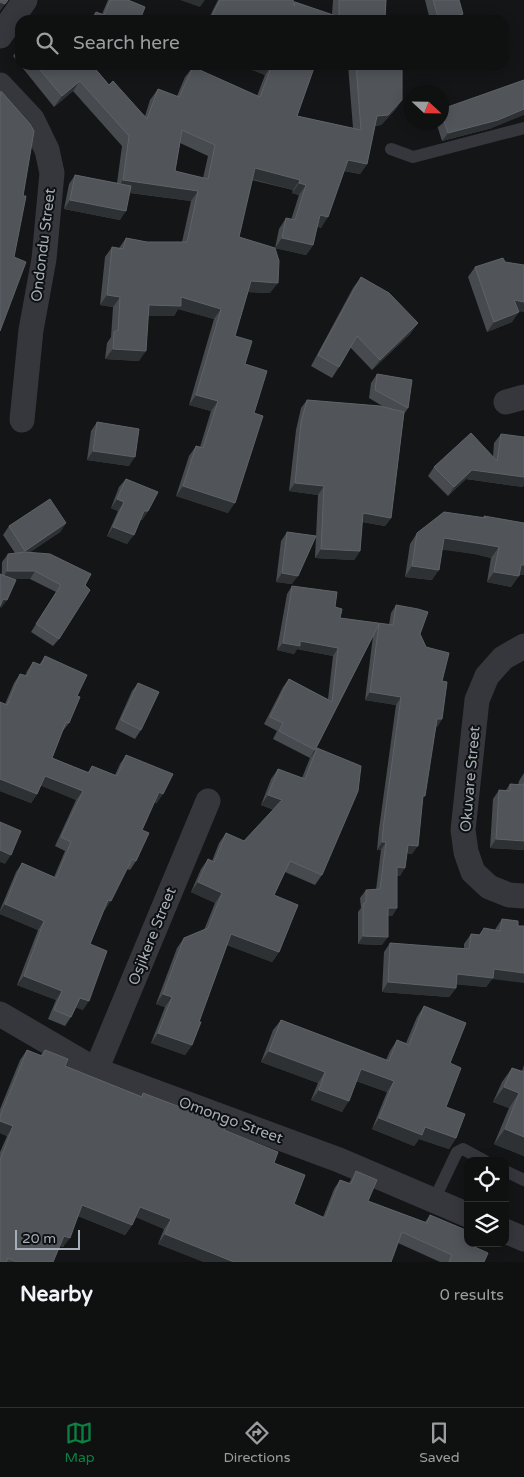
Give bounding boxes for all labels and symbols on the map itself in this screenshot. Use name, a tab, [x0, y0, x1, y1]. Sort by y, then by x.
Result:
north arrow	[404, 85, 449, 130]
street label: Ondondu Street	[27, 187, 59, 303]
street label: Okuvare Street	[456, 725, 484, 833]
street label: Osjikere Street	[124, 884, 180, 988]
street label: Omongo Street	[177, 1093, 286, 1147]
scale bar	[15, 1227, 80, 1250]

